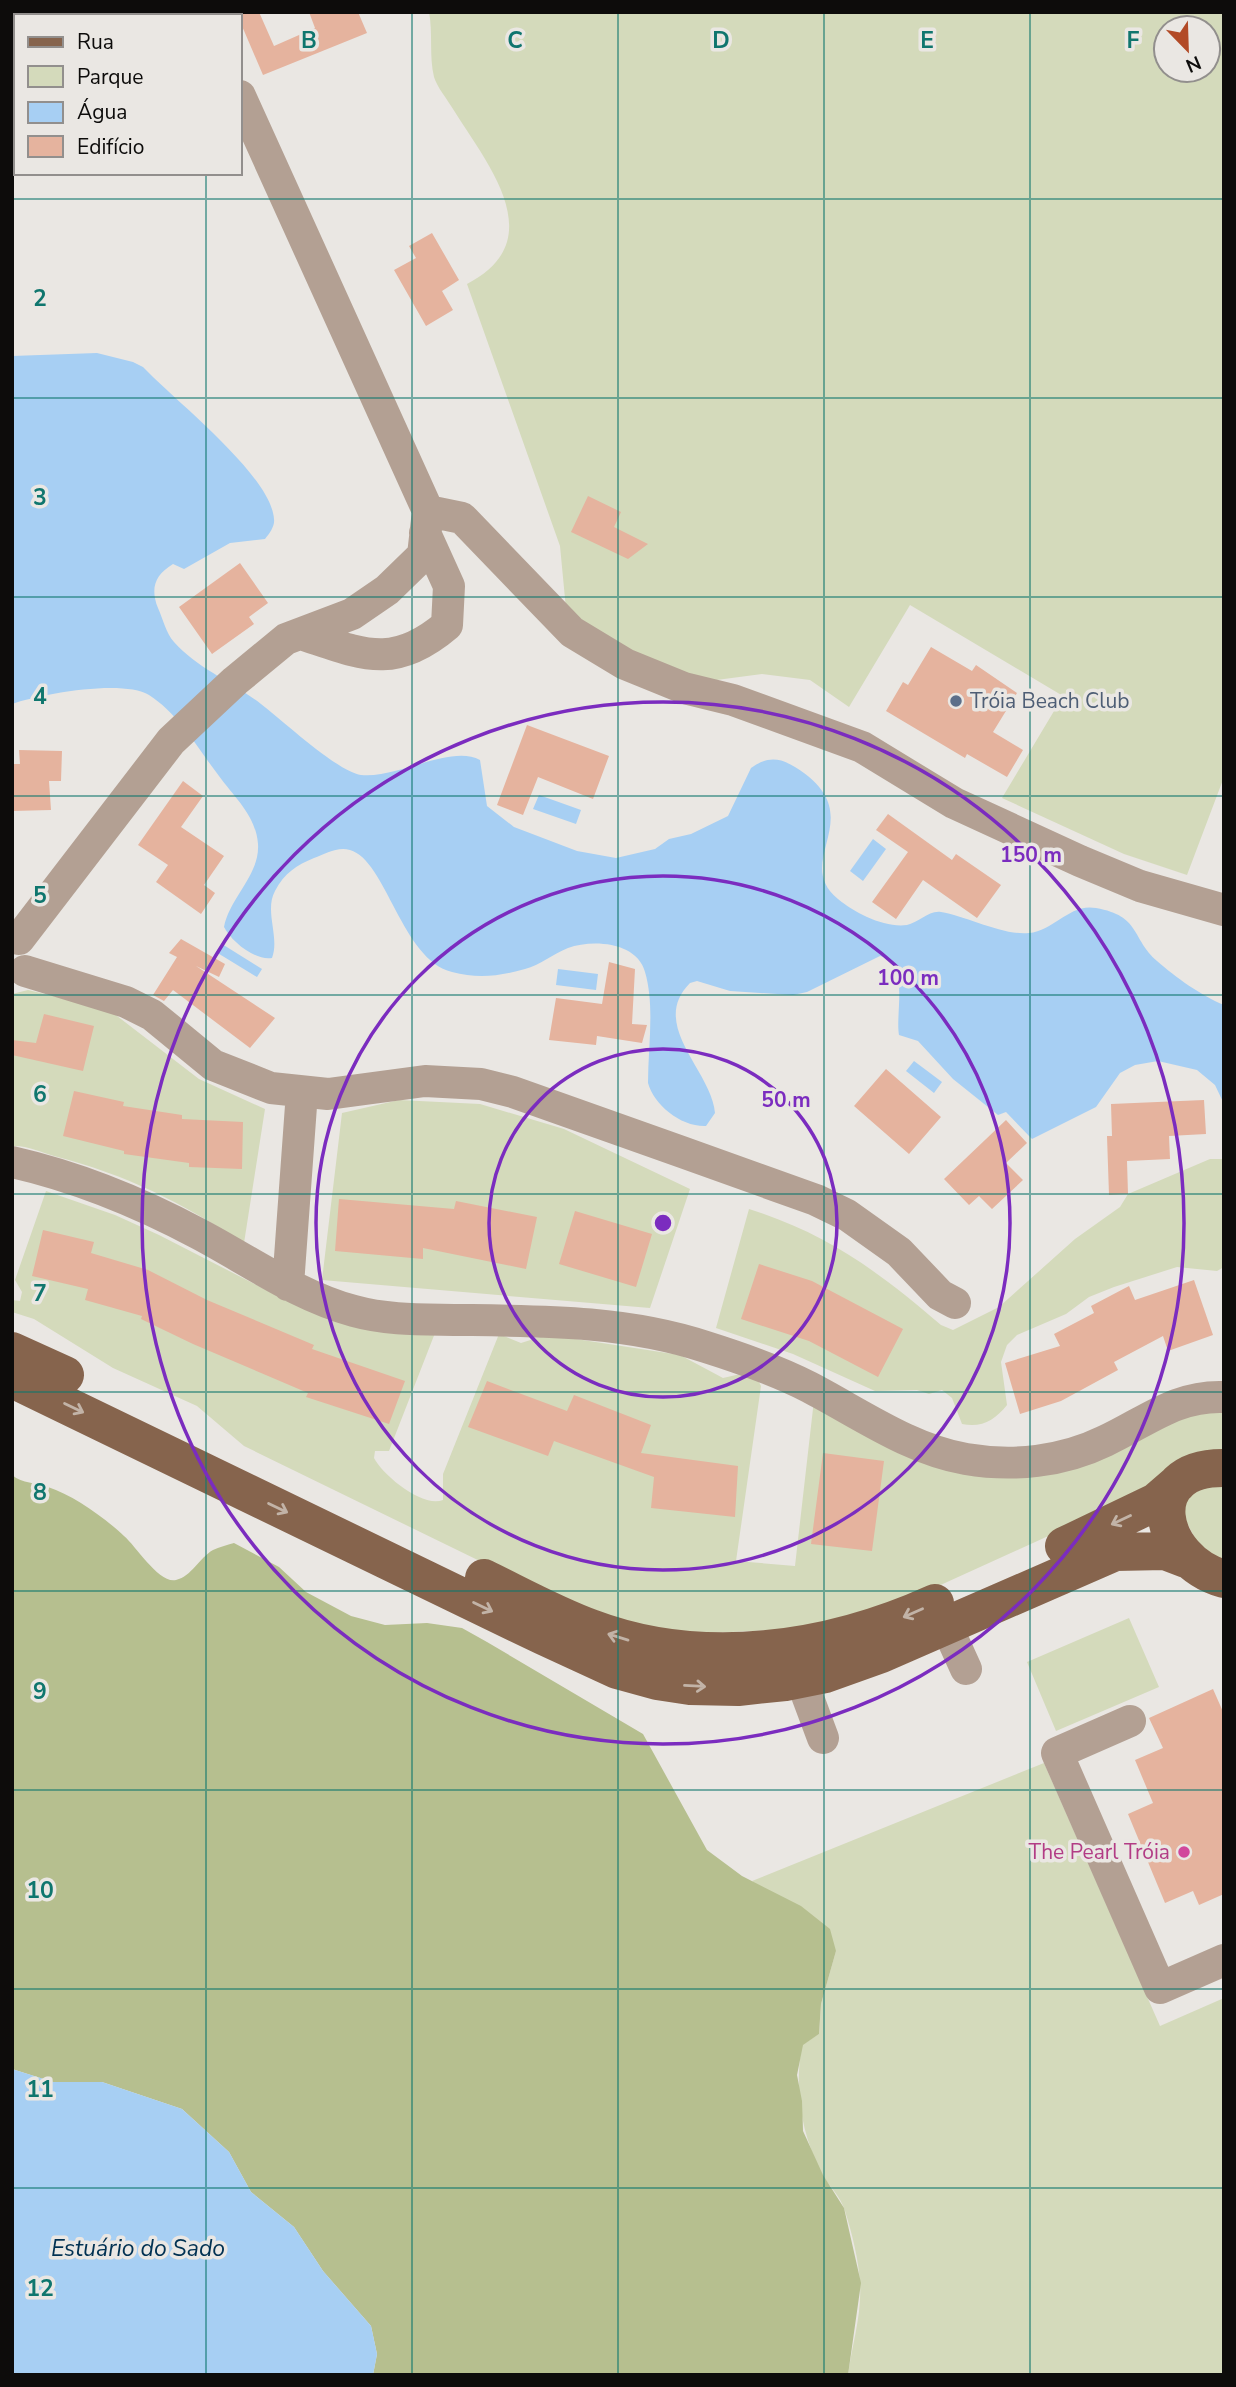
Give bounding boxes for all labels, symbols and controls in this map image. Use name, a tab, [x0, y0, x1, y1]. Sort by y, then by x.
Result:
legend	[14, 14, 242, 175]
north arrow	[1152, 14, 1222, 84]
text: B	[301, 25, 317, 56]
text: C	[507, 25, 523, 56]
text: D	[712, 25, 730, 56]
text: E	[920, 25, 934, 56]
text: F	[1127, 25, 1140, 56]
text: Rua	[77, 28, 114, 56]
text: N	[1182, 49, 1205, 78]
text: Parque	[77, 63, 144, 91]
text: Água	[77, 98, 127, 126]
text: Edifício	[77, 133, 144, 161]
text: 2	[33, 283, 47, 314]
text: 3	[33, 482, 47, 513]
text: 4	[33, 681, 47, 712]
place label: Tróia Beach Club	[970, 687, 1129, 715]
marker: Tróia Beach Club	[948, 693, 964, 709]
text: 150 m	[1000, 841, 1062, 869]
text: 5	[33, 880, 47, 911]
text: 100 m	[877, 964, 939, 992]
text: 6	[33, 1079, 47, 1110]
text: 50 m	[761, 1086, 811, 1114]
centre of rings	[651, 1211, 675, 1235]
text: 7	[33, 1278, 47, 1309]
one-way arrow	[63, 1402, 84, 1415]
text: 8	[33, 1477, 47, 1508]
one-way arrow	[267, 1501, 288, 1515]
one-way arrow	[1111, 1514, 1132, 1527]
one-way arrow	[472, 1601, 493, 1614]
one-way arrow	[903, 1607, 924, 1620]
one-way arrow	[608, 1630, 630, 1642]
text: 9	[33, 1676, 47, 1707]
one-way arrow	[683, 1679, 706, 1692]
place label: The Pearl Tróia	[1029, 1838, 1170, 1866]
marker: The Pearl Tróia	[1176, 1844, 1192, 1860]
text: 10	[26, 1875, 54, 1906]
text: 11	[26, 2074, 54, 2105]
water label: Estuário do Sado	[51, 2233, 225, 2264]
text: 12	[26, 2273, 54, 2304]

